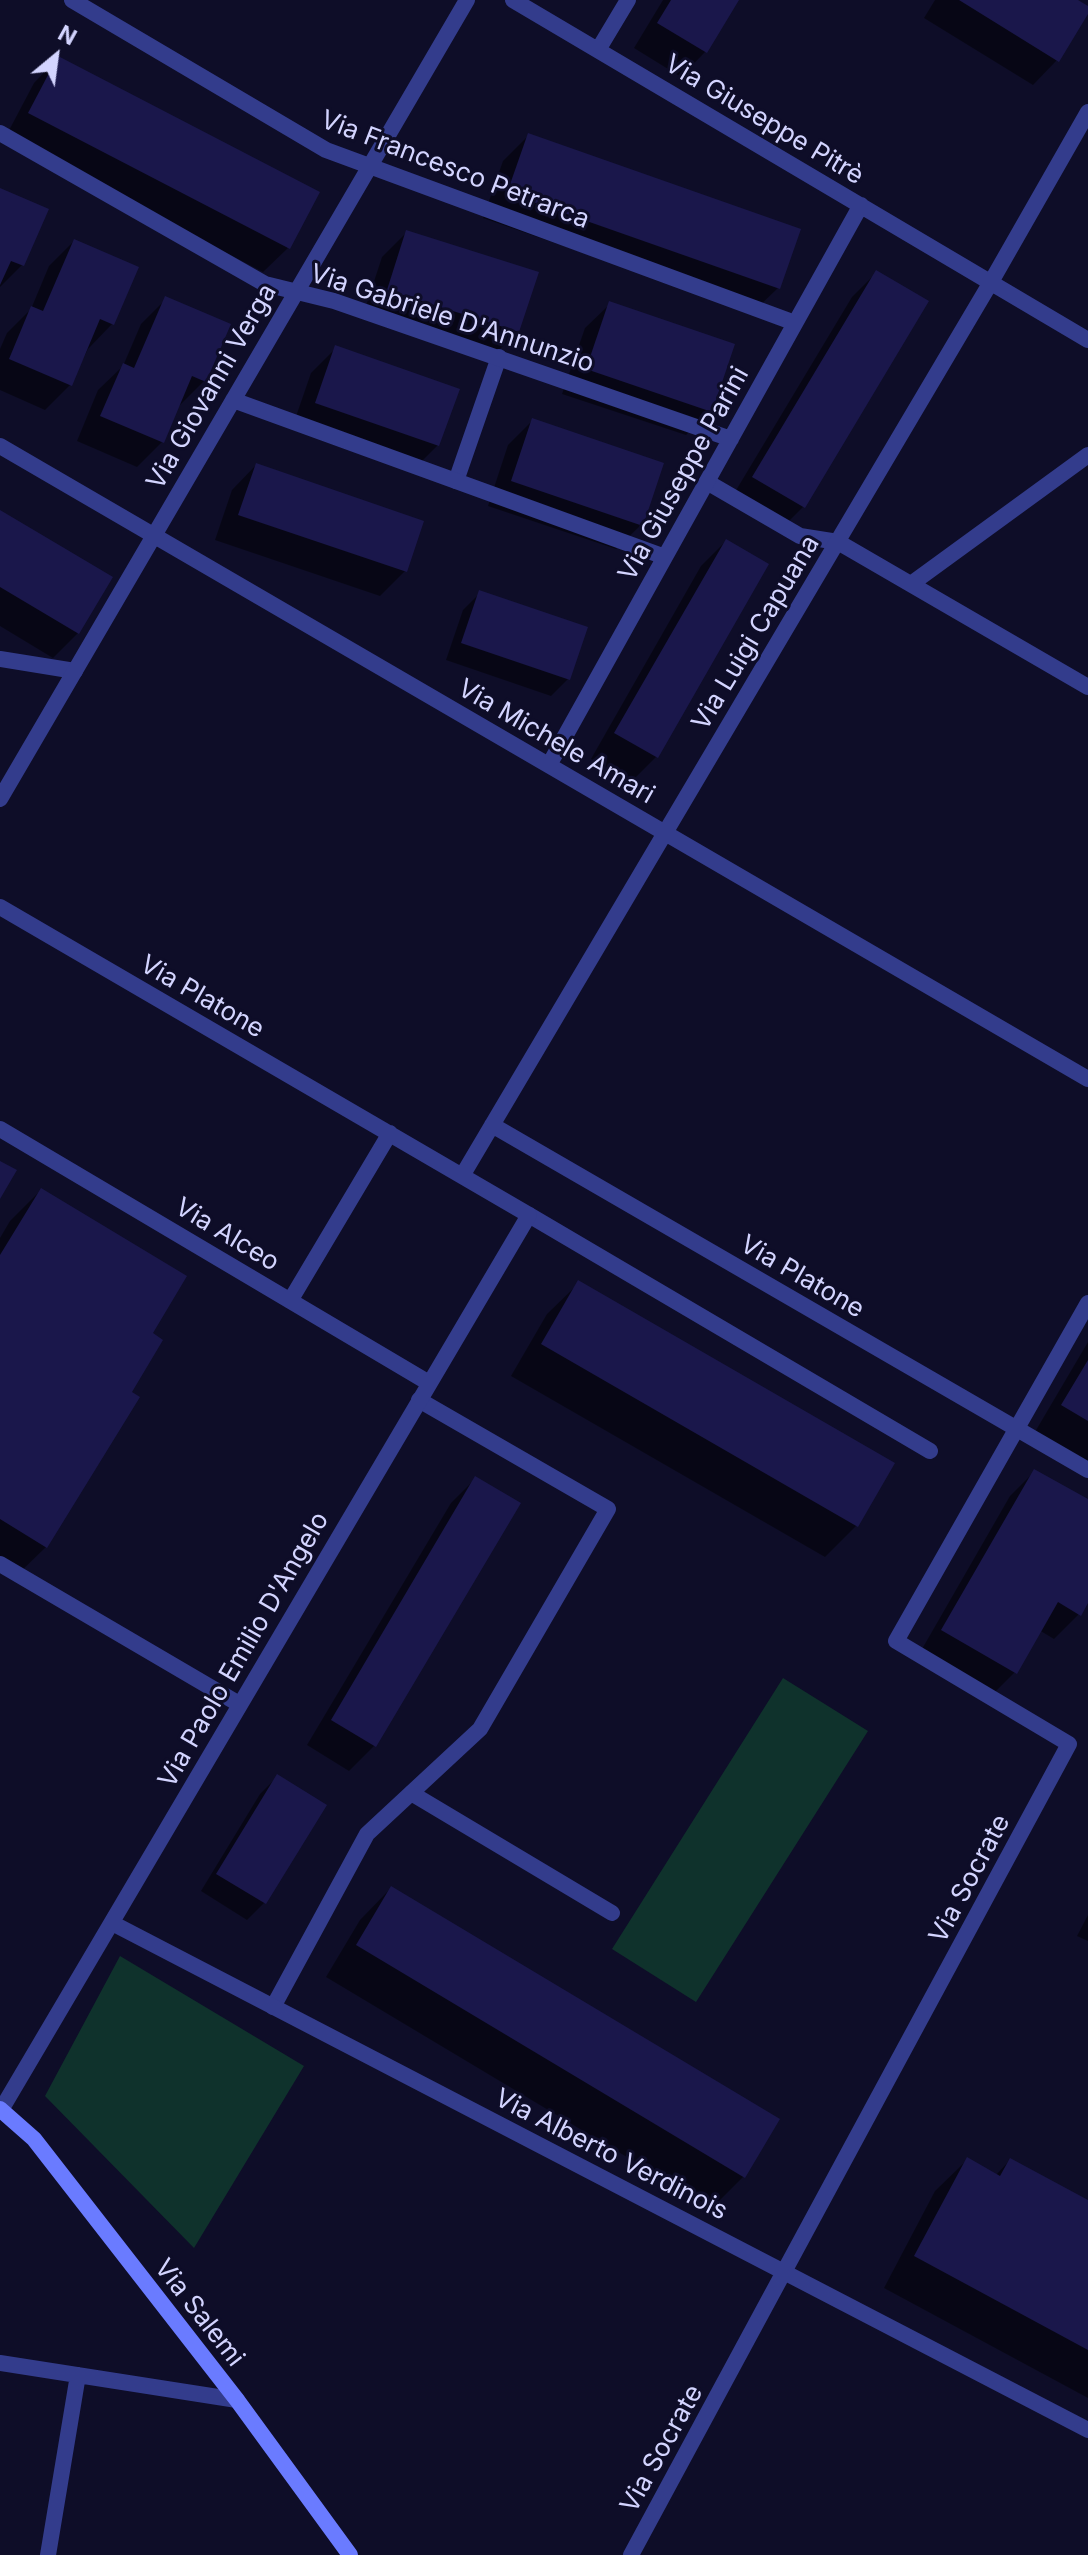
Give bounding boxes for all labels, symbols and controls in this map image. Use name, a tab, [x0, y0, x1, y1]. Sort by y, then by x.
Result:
north arrow	[16, 16, 96, 96]
text: N	[54, 20, 81, 50]
street label: Via Giuseppe Pitrè	[659, 48, 869, 192]
street label: Via Francesco Petrarca	[316, 104, 594, 236]
street label: Via Gabriele D'Annunzio	[306, 258, 598, 380]
street label: Via Giovanni Verga	[140, 279, 284, 495]
street label: Via Giuseppe Parini	[612, 362, 756, 586]
street label: Via Luigi Capuana	[686, 530, 826, 736]
street label: Via Michele Amari	[452, 673, 660, 811]
street label: Via Platone	[134, 949, 270, 1045]
street label: Via Alceo	[169, 1192, 285, 1278]
street label: Via Platone	[734, 1229, 870, 1325]
street label: Via Paolo Emilio D'Angelo	[152, 1507, 336, 1793]
street label: Via Socrate	[923, 1809, 1017, 1949]
street label: Via Alberto Verdinois	[489, 2083, 733, 2227]
street label: Via Salemi	[147, 2253, 251, 2373]
street label: Via Socrate	[614, 2380, 710, 2518]

